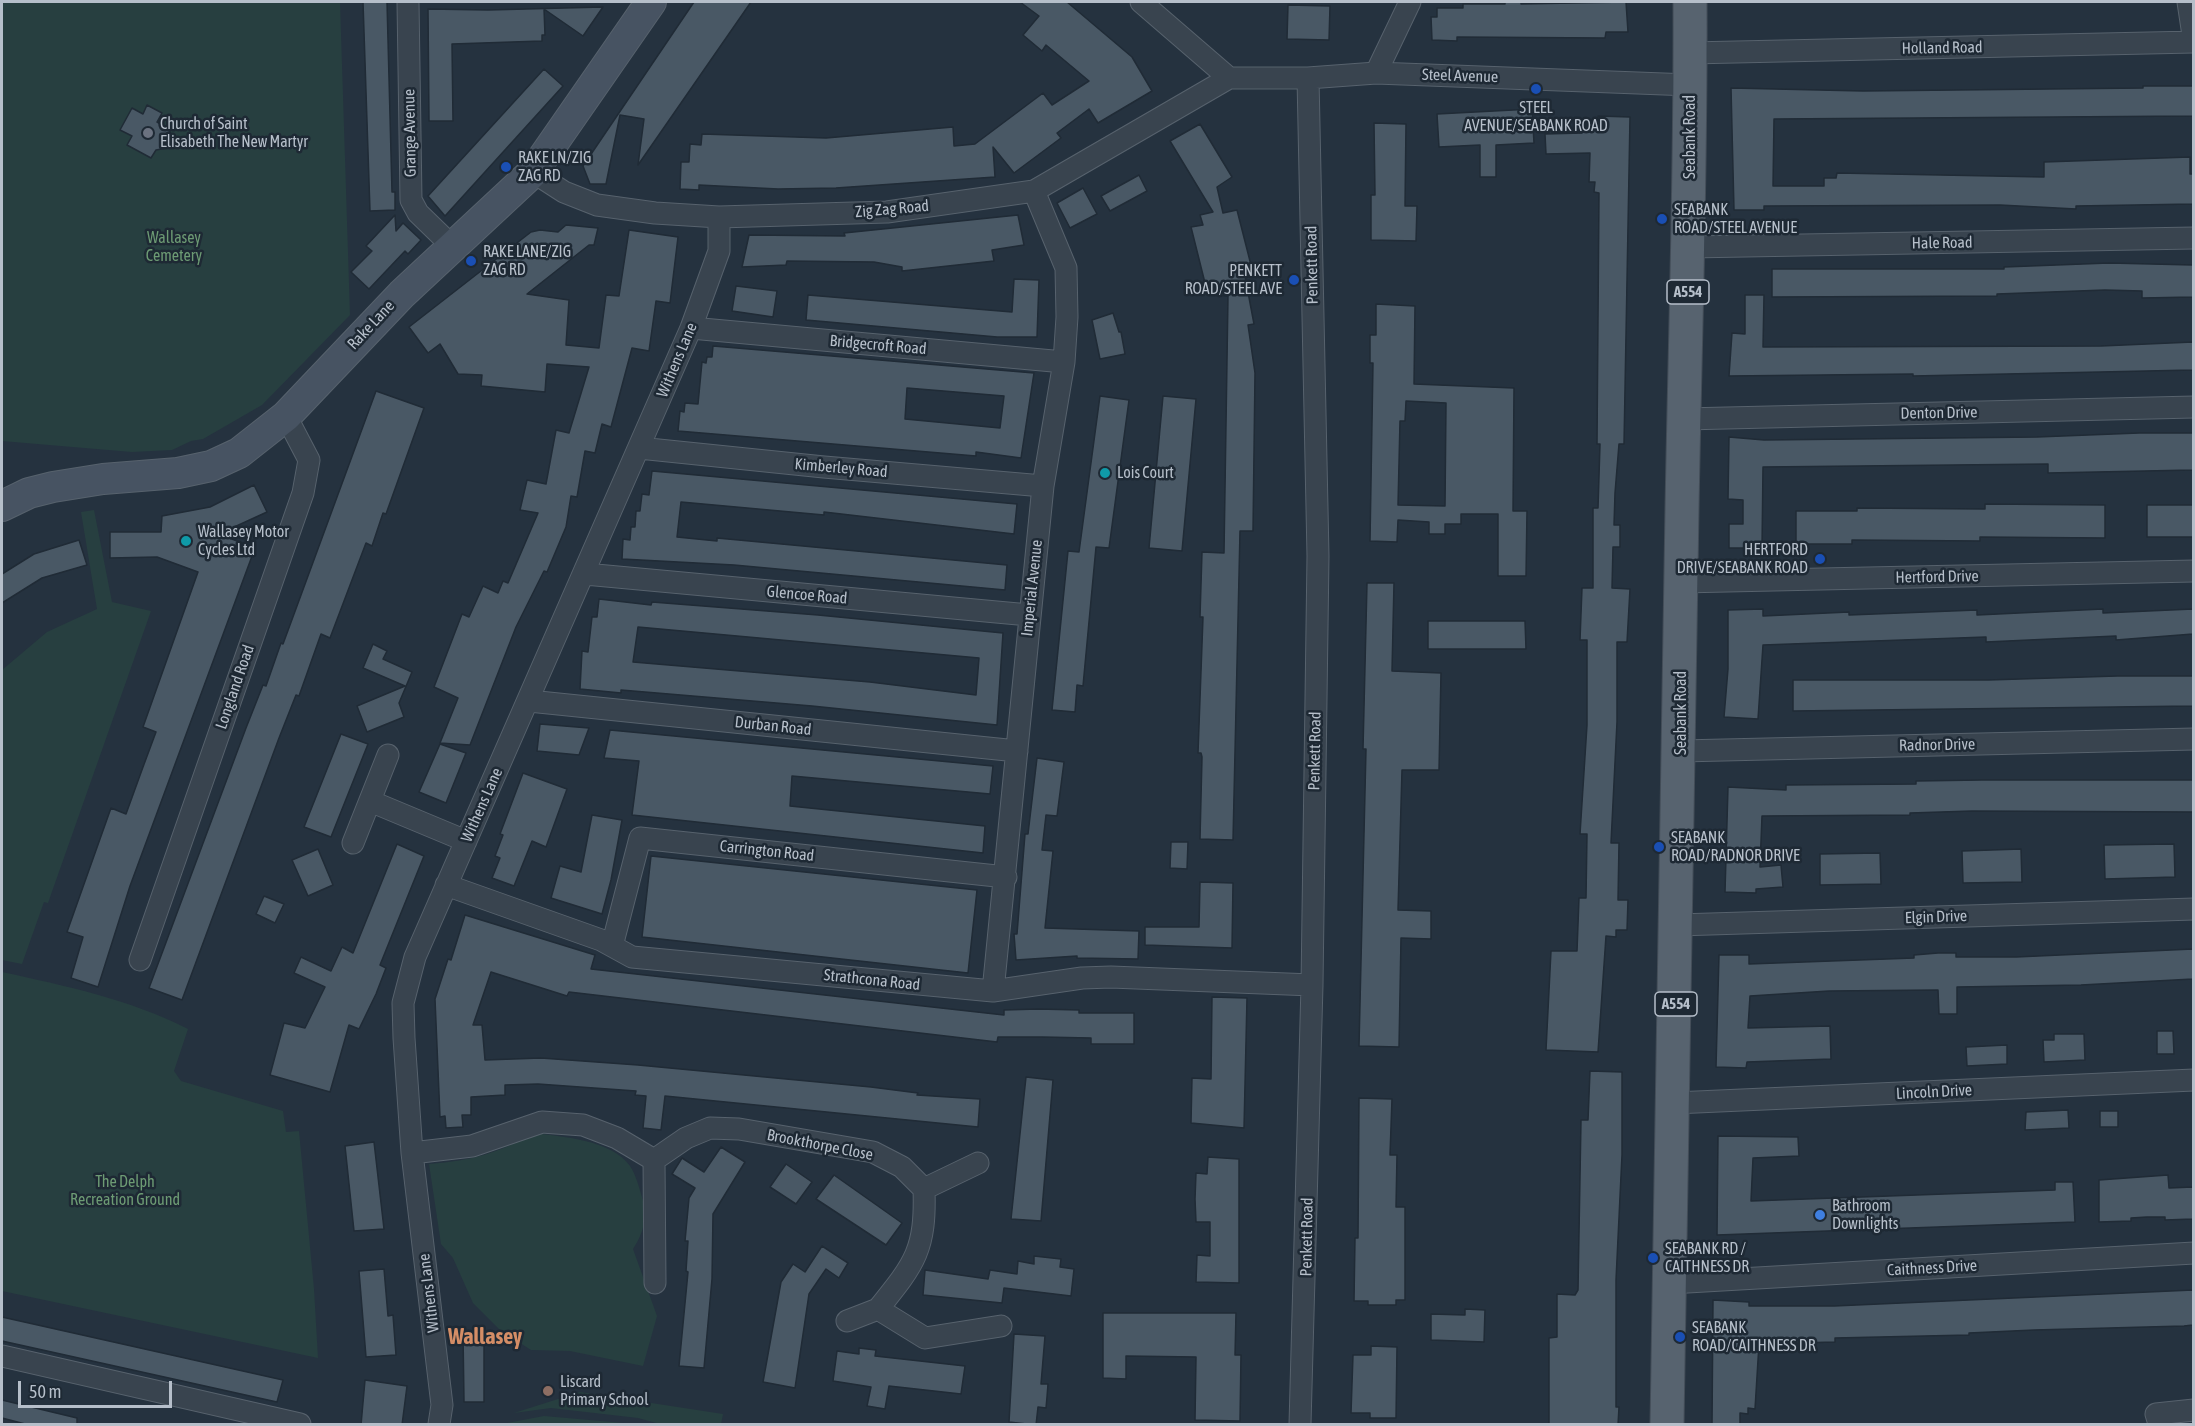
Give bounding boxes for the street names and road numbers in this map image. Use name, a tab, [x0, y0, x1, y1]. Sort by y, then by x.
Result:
street label: Holland Road	[1901, 38, 1983, 58]
street label: Steel Avenue	[1422, 65, 1498, 87]
street label: Grange Avenue	[400, 89, 420, 177]
street label: Seabank Road	[1680, 95, 1700, 179]
street label: Zig Zag Road	[854, 196, 930, 222]
street label: Penkett Road	[1302, 226, 1322, 304]
street label: Hale Road	[1911, 233, 1973, 253]
road number: A554	[1667, 280, 1709, 304]
street label: Rake Lane	[343, 296, 399, 354]
street label: Withens Lane	[653, 320, 701, 400]
street label: Bridgecroft Road	[829, 331, 927, 359]
street label: Denton Drive	[1900, 403, 1978, 423]
street label: Kimberley Road	[794, 454, 888, 482]
street label: Imperial Avenue	[1017, 539, 1047, 637]
street label: Hertford Drive	[1895, 567, 1979, 587]
street label: Glencoe Road	[766, 582, 848, 608]
street label: Longland Road	[212, 642, 258, 732]
street label: Seabank Road	[1671, 671, 1691, 755]
street label: Durban Road	[734, 712, 812, 740]
street label: Penkett Road	[1305, 712, 1325, 790]
street label: Radnor Drive	[1899, 735, 1975, 755]
street label: Withens Lane	[457, 765, 507, 845]
street label: Carrington Road	[719, 836, 815, 866]
street label: Elgin Drive	[1904, 906, 1968, 928]
street label: Strathcona Road	[823, 965, 921, 995]
road number: A554	[1655, 992, 1697, 1016]
street label: Lincoln Drive	[1895, 1080, 1973, 1104]
street label: Brookthorpe Close	[765, 1125, 875, 1165]
street label: Penkett Road	[1297, 1198, 1317, 1276]
street label: Withens Lane	[415, 1253, 443, 1333]
street label: Caithness Drive	[1886, 1256, 1978, 1280]

